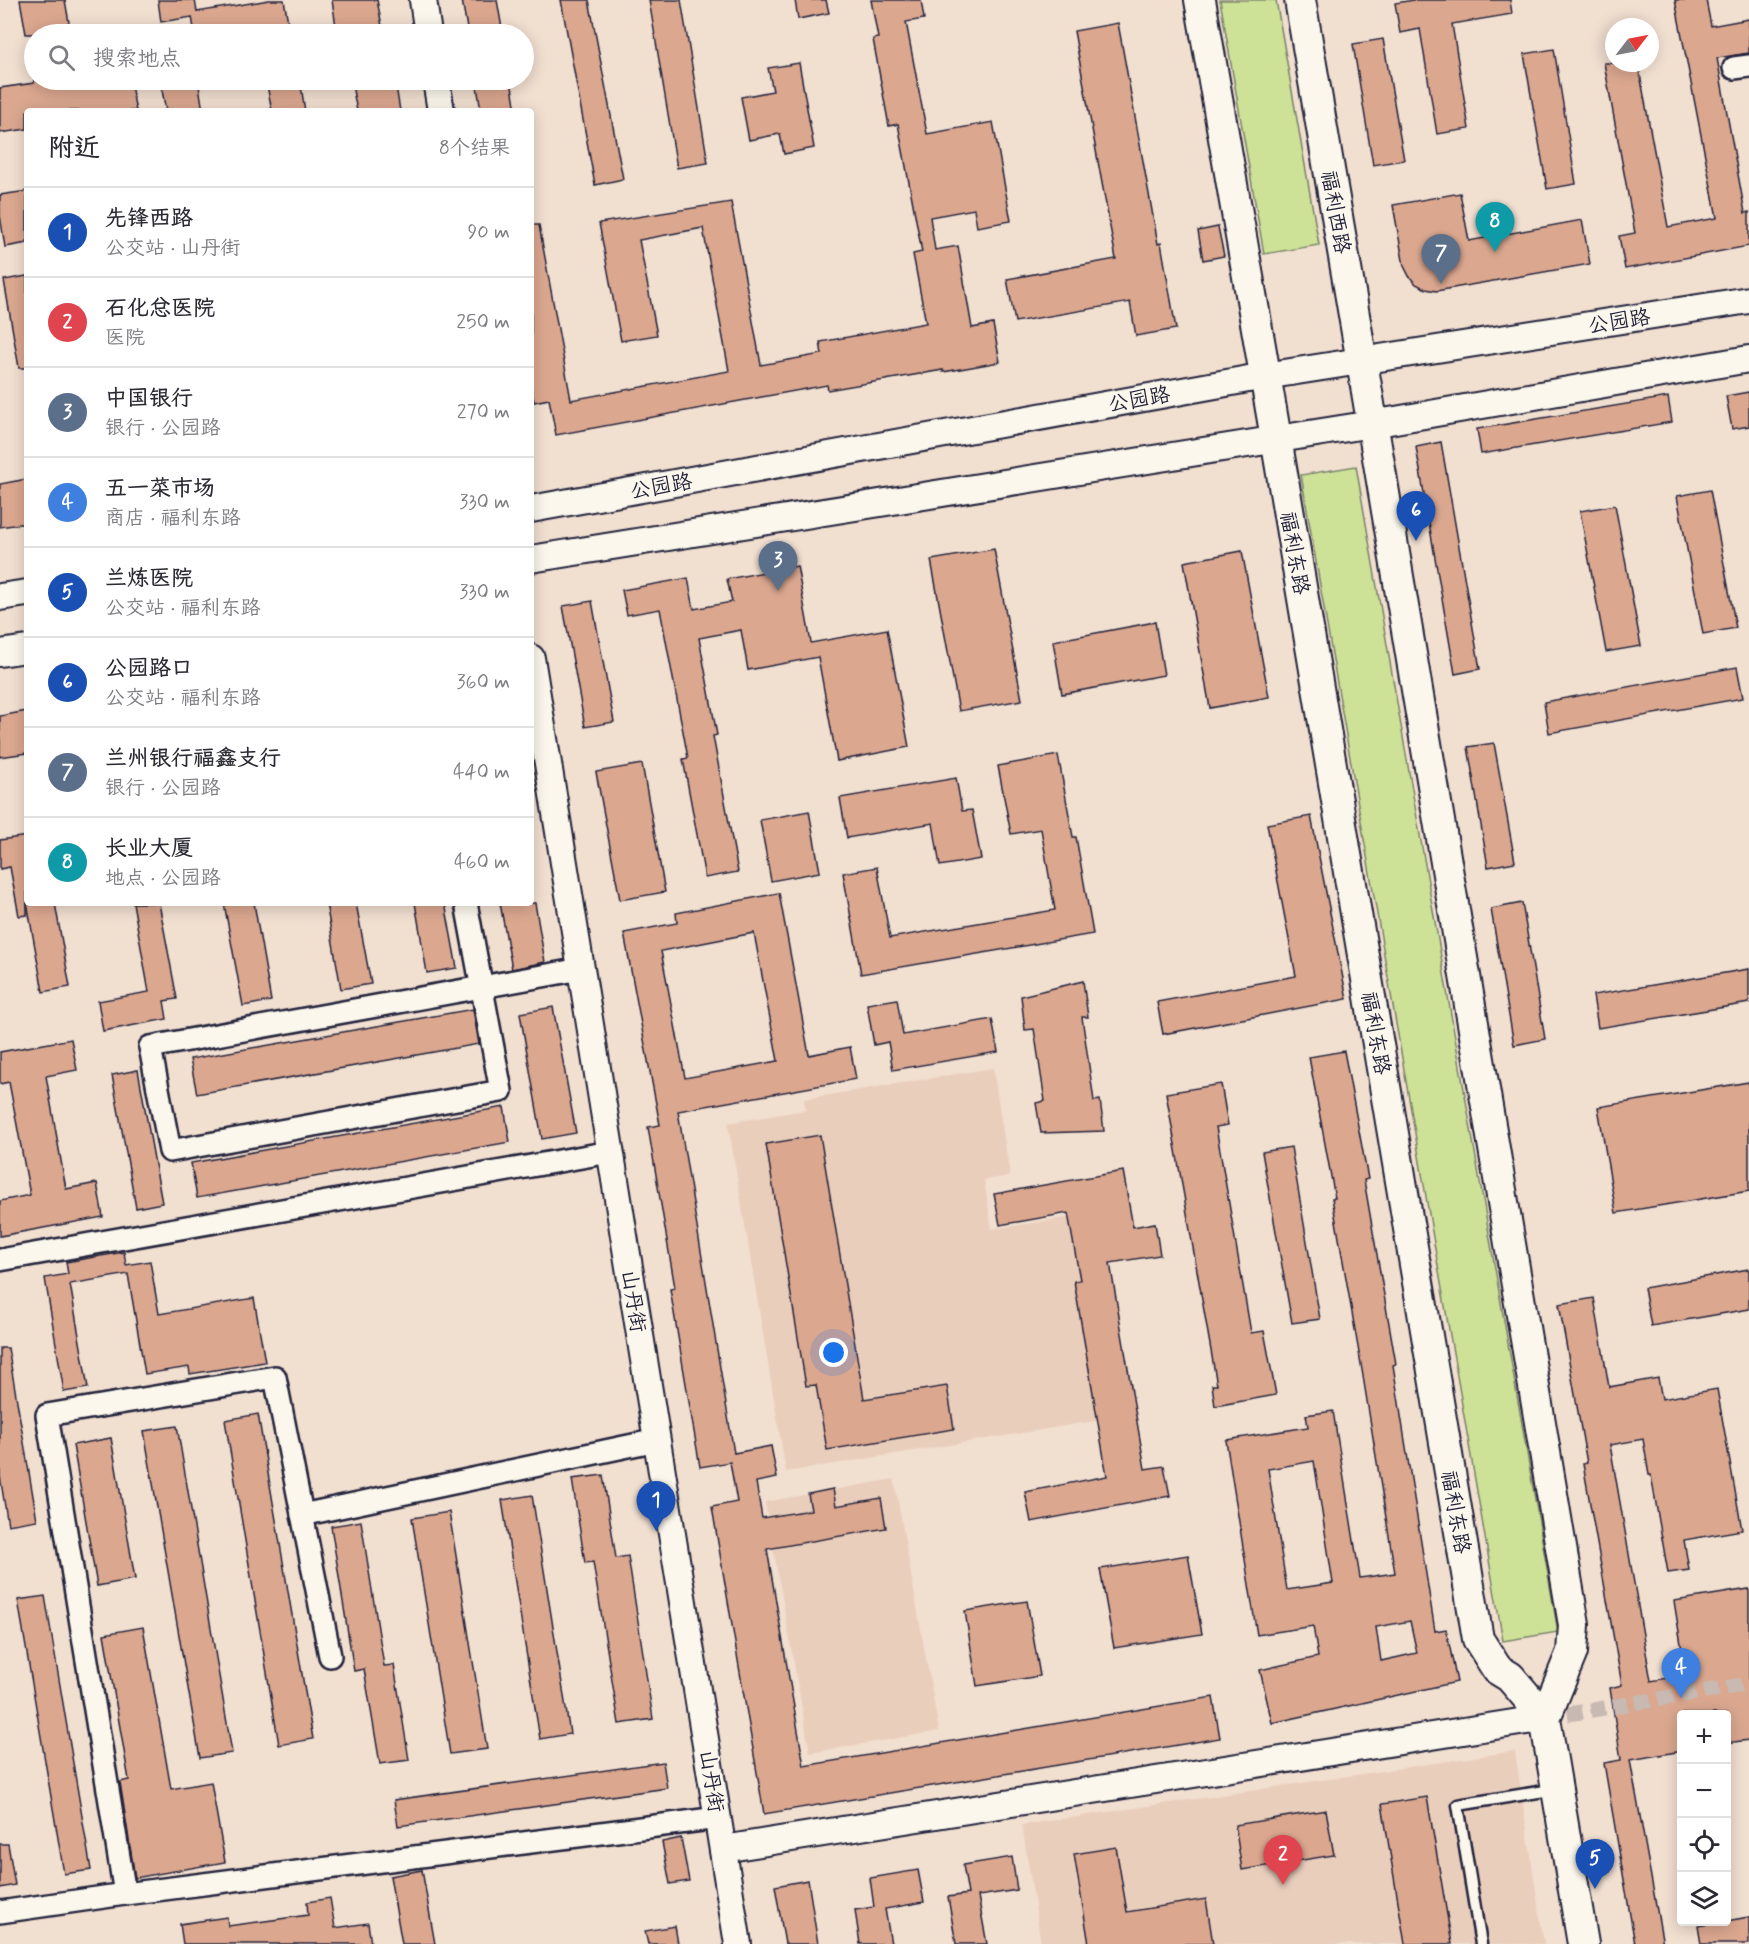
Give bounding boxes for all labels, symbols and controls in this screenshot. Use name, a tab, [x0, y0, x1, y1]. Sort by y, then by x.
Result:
north arrow	[1605, 18, 1659, 72]
search box	[24, 24, 534, 90]
icon: search	[45, 41, 78, 74]
text: 搜索地点	[93, 45, 181, 73]
text: 附近	[48, 132, 100, 166]
text: 8个结果	[439, 135, 510, 162]
street label: 福利西路	[1314, 168, 1356, 256]
pin: 8	[1476, 202, 1514, 252]
text: 先锋西路	[105, 205, 193, 233]
text: 1	[63, 219, 72, 246]
text: 90 m	[467, 219, 510, 246]
pin: 7	[1422, 234, 1460, 284]
text: 公交站 · 山丹街	[105, 235, 240, 262]
text: 石化总医院	[105, 295, 215, 323]
street label: 公园路	[1586, 303, 1652, 341]
text: 2	[63, 309, 72, 336]
text: 250 m	[456, 309, 510, 336]
text: 医院	[105, 325, 145, 352]
street label: 公园路	[1106, 381, 1173, 419]
text: 中国银行	[105, 385, 193, 413]
text: 3	[63, 399, 72, 426]
text: 270 m	[457, 399, 510, 426]
text: 银行 · 公园路	[105, 415, 220, 442]
street label: 公园路	[628, 468, 695, 506]
text: 五一菜市场	[105, 475, 215, 503]
text: 4	[62, 489, 73, 516]
text: 330 m	[459, 489, 510, 516]
pin: 6	[1396, 492, 1436, 541]
text: 商店 · 福利东路	[105, 505, 240, 532]
street label: 福利东路	[1273, 509, 1315, 597]
pin: 3	[758, 542, 798, 591]
text: 兰炼医院	[105, 565, 193, 593]
text: 5	[62, 579, 74, 606]
text: 330 m	[459, 579, 510, 606]
text: 公交站 · 福利东路	[105, 595, 260, 622]
text: 公园路口	[105, 655, 193, 683]
text: 6	[62, 669, 73, 696]
text: 360 m	[457, 669, 510, 696]
text: 公交站 · 福利东路	[105, 685, 260, 712]
text: 兰州银行福鑫支行	[105, 745, 281, 773]
text: 7	[61, 759, 74, 786]
text: 440 m	[453, 759, 510, 786]
text: 银行 · 公园路	[105, 775, 220, 802]
text: 长业大厦	[105, 835, 193, 863]
text: 8	[62, 849, 73, 876]
text: 460 m	[454, 849, 510, 876]
text: 地点 · 公园路	[105, 865, 220, 892]
street label: 福利东路	[1354, 989, 1396, 1077]
street label: 山丹街	[614, 1268, 652, 1334]
your location	[819, 1338, 848, 1367]
street label: 福利东路	[1434, 1468, 1476, 1556]
pin: 1	[636, 1482, 676, 1531]
pin: 4	[1662, 1648, 1700, 1698]
map controls	[1677, 1710, 1731, 1926]
button: +	[1677, 1710, 1731, 1764]
street label: 山丹街	[692, 1748, 730, 1814]
button: −	[1677, 1764, 1731, 1818]
button: locate	[1677, 1818, 1731, 1872]
pin: 2	[1264, 1836, 1302, 1885]
pin: 5	[1576, 1840, 1614, 1889]
button: layers	[1677, 1872, 1731, 1926]

